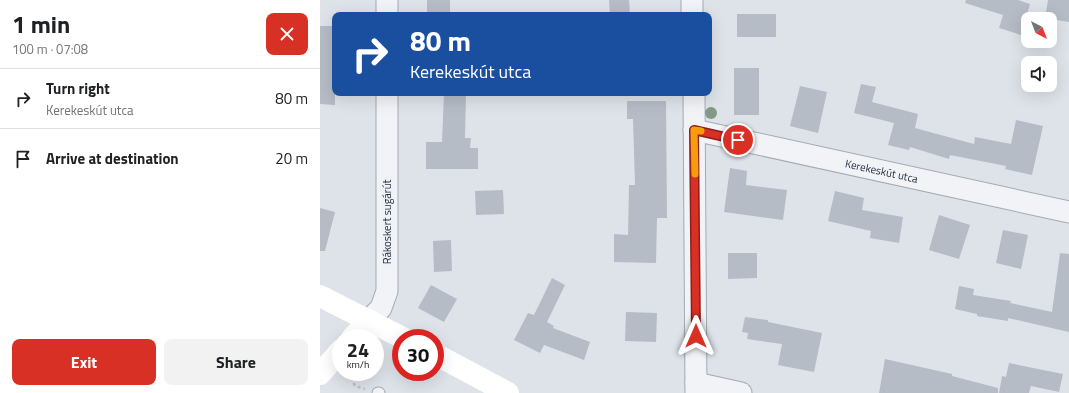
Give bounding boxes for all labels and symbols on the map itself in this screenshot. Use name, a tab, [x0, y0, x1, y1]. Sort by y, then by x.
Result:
north arrow	[1021, 12, 1057, 48]
pin	[721, 123, 755, 157]
street label: Kerekeskút utca	[844, 155, 920, 187]
street label: Rákoskert sugárút	[379, 179, 395, 264]
position arrow	[675, 315, 717, 357]
speed limit sign: 30	[392, 329, 444, 381]

